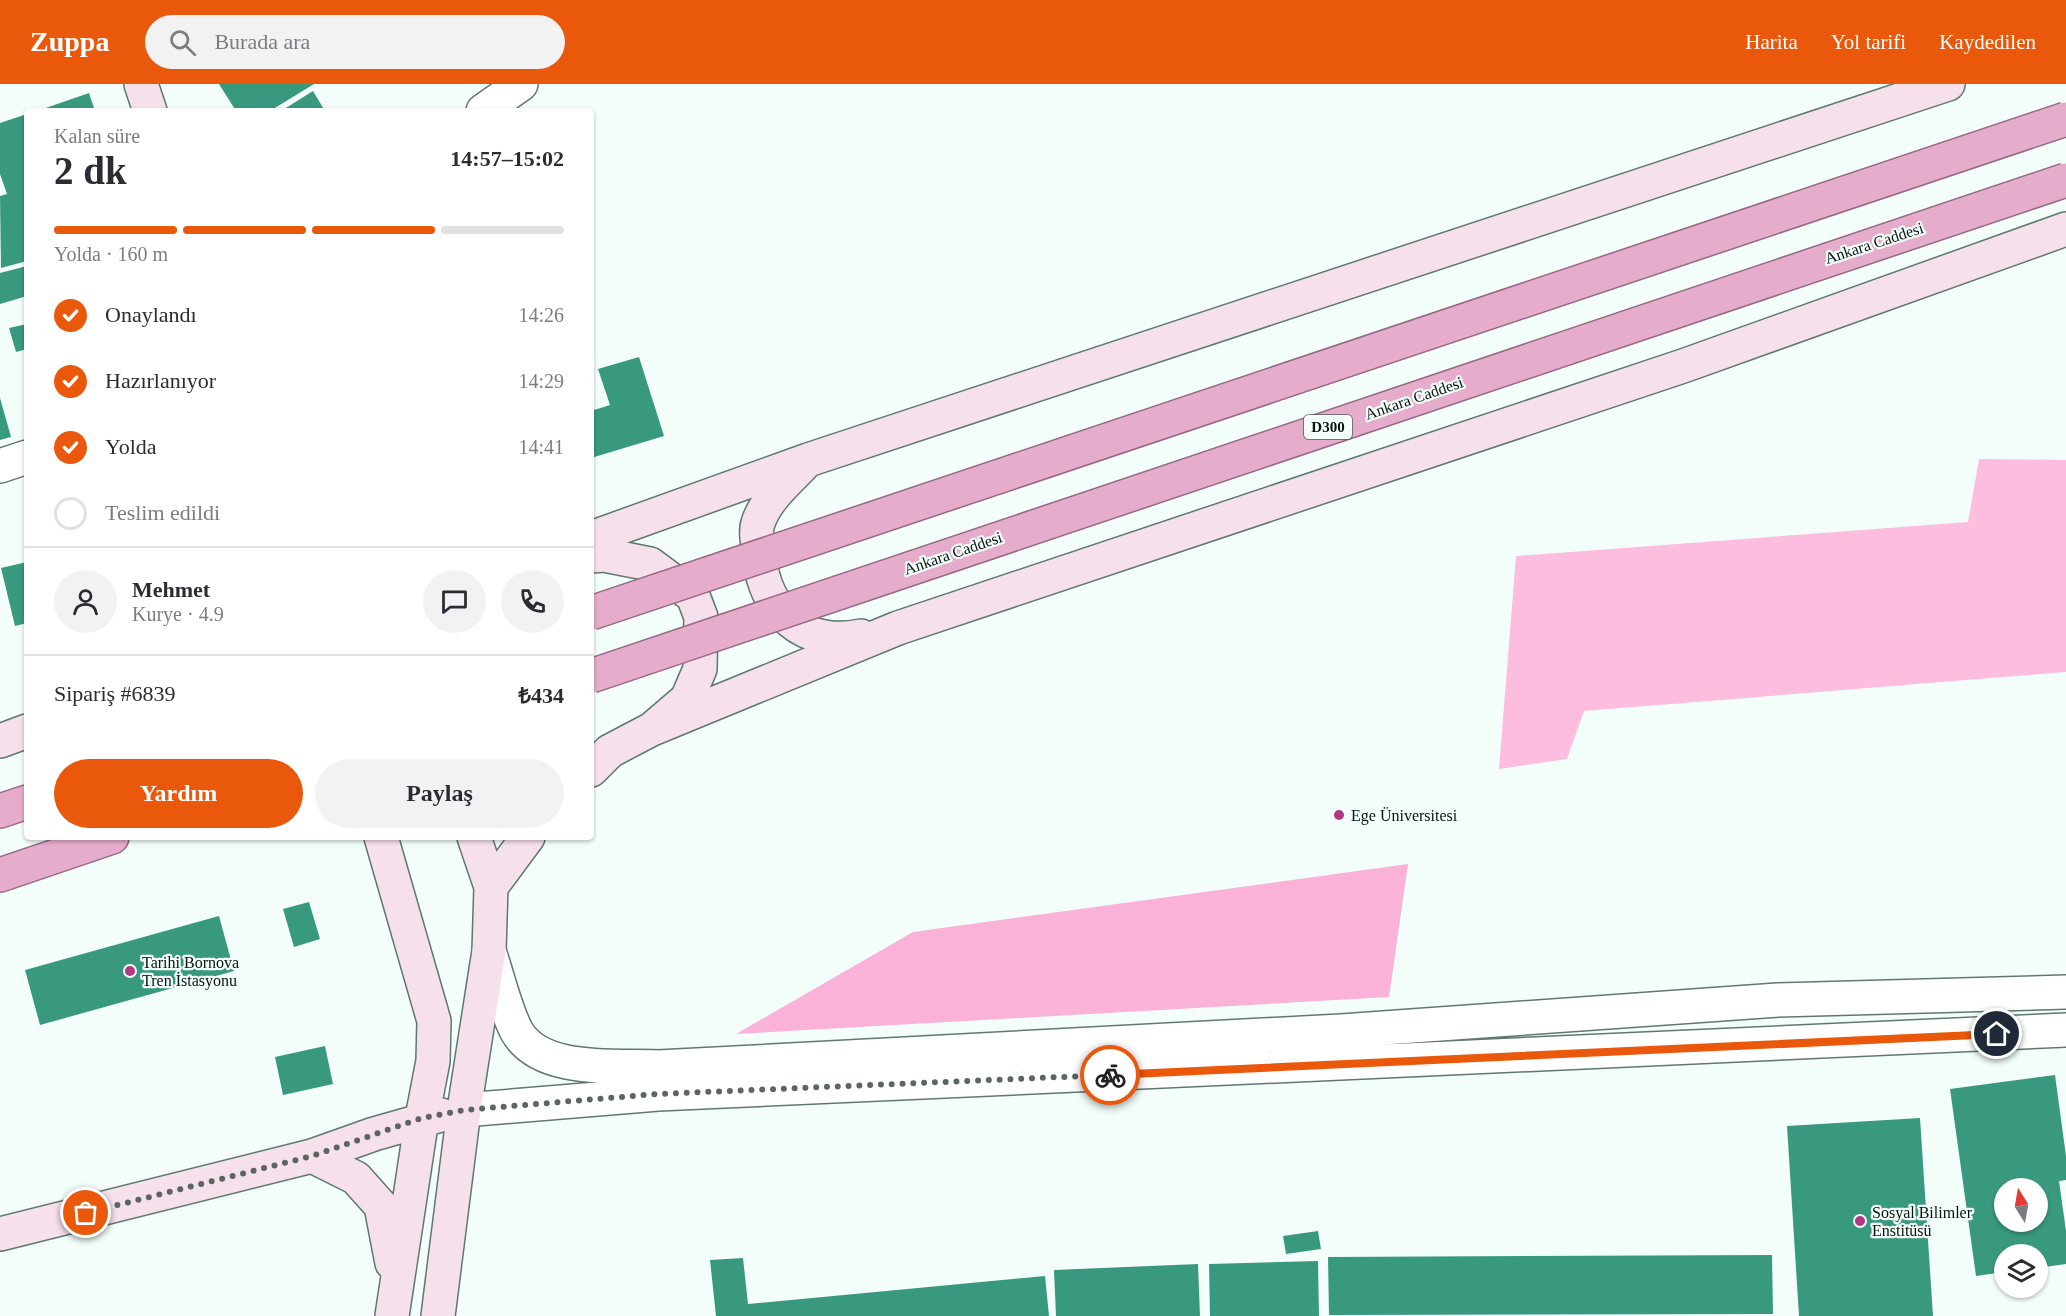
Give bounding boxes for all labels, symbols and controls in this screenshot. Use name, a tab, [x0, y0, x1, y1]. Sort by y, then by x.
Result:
search box	[145, 15, 565, 69]
text: Zuppa	[30, 26, 109, 57]
icon: search	[166, 26, 199, 59]
text: Burada ara	[214, 29, 310, 54]
text: Harita	[1745, 30, 1798, 54]
text: Yol tarifi	[1831, 30, 1906, 54]
text: Kaydedilen	[1939, 30, 2036, 54]
text: Kalan süre	[54, 125, 140, 147]
text: 14:57–15:02	[450, 146, 564, 171]
text: 2 dk	[54, 149, 127, 192]
street label: Ankara Caddesi	[1823, 219, 1926, 267]
text: Yolda · 160 m	[54, 243, 168, 265]
icon: check	[54, 299, 87, 332]
text: Onaylandı	[105, 302, 197, 327]
text: 14:26	[518, 304, 564, 326]
icon: check	[54, 365, 87, 398]
text: Hazırlanıyor	[105, 368, 216, 393]
text: 14:29	[518, 370, 564, 392]
street label: Ankara Caddesi	[1363, 373, 1466, 423]
road number: D300	[1304, 415, 1352, 439]
icon: check	[54, 431, 87, 464]
text: Yolda	[105, 434, 157, 459]
text: 14:41	[518, 436, 564, 458]
text: Teslim edildi	[105, 500, 220, 525]
street label: Ankara Caddesi	[902, 528, 1005, 578]
button: person	[54, 570, 117, 633]
button: chat	[423, 570, 486, 633]
button: phone	[501, 570, 564, 633]
text: Mehmet	[132, 577, 210, 602]
text: Kurye · 4.9	[132, 603, 224, 625]
text: Sipariş #6839	[54, 681, 176, 706]
text: ₺434	[518, 683, 564, 708]
button: Yardım	[54, 759, 303, 828]
button: Paylaş	[315, 759, 564, 828]
place label: Ege Üniversitesi	[1351, 807, 1458, 825]
marker: Ege Üniversitesi	[1332, 808, 1346, 822]
place label: Tarihi Bornova Tren İstasyonu	[142, 954, 239, 990]
marker: Tarihi Bornova Tren İstasyonu	[123, 964, 137, 978]
pin	[1971, 1008, 2022, 1059]
icon: home	[1980, 1017, 2013, 1050]
courier	[1080, 1045, 1140, 1105]
icon: bike	[1094, 1059, 1127, 1092]
north arrow	[1994, 1178, 2048, 1232]
map controls	[1994, 1178, 2048, 1298]
pin	[60, 1187, 111, 1238]
icon: bag	[69, 1196, 102, 1229]
place label: Sosyal Bilimler Enstitüsü	[1872, 1204, 1973, 1239]
marker: Sosyal Bilimler Enstitüsü	[1853, 1214, 1867, 1228]
button: layers	[1994, 1244, 2048, 1298]

